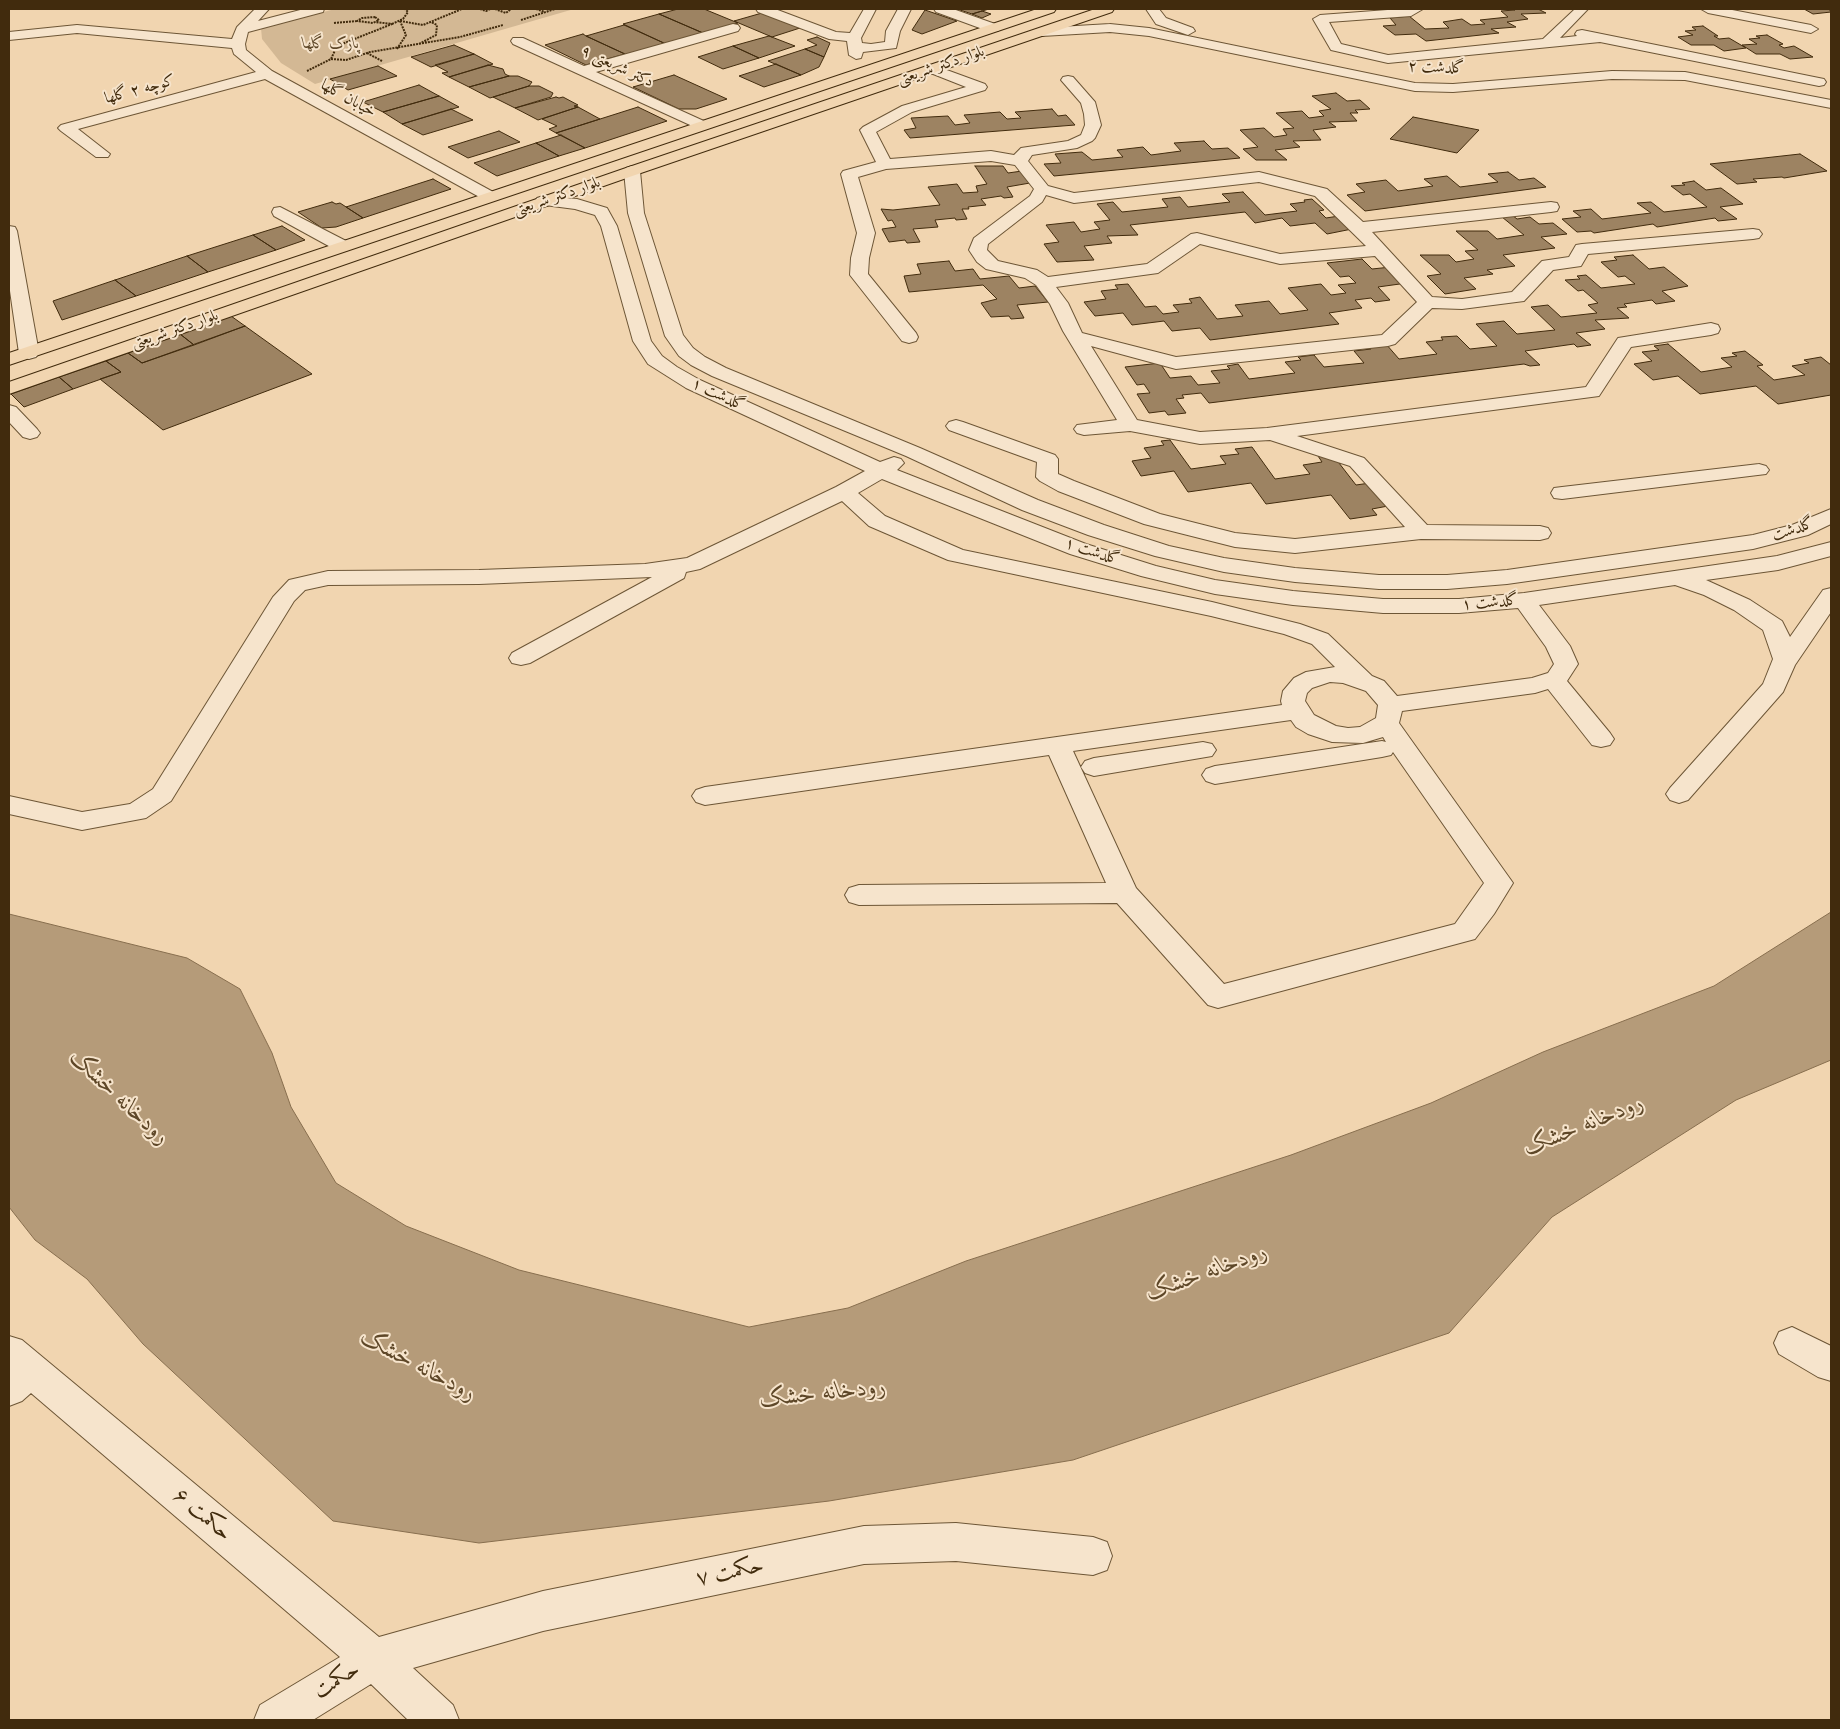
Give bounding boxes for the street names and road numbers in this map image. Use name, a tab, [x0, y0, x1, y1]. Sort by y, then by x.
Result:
street label: دکتر شریعتی ۹	[578, 42, 656, 92]
street label: بلوار دکتر شریعتی	[895, 42, 987, 90]
street label: گلدشت ۲	[1407, 57, 1465, 79]
street label: کوچه ۲ گلها	[103, 71, 177, 109]
street label: خیابان گلها	[317, 76, 379, 122]
street label: بلوار دکتر شریعتی	[511, 173, 603, 221]
street label: بلوار دکتر شریعتی	[129, 306, 221, 354]
street label: گلدشت ۱	[688, 374, 748, 416]
street label: گلدشت	[1770, 514, 1816, 546]
street label: گلدشت ۱	[1062, 534, 1122, 570]
street label: گلدشت ۱	[1461, 591, 1519, 615]
street label: ۶ حکمت	[167, 1483, 237, 1547]
street label: ۷ حکمت	[694, 1553, 766, 1593]
street label: حکمت	[309, 1657, 365, 1705]

